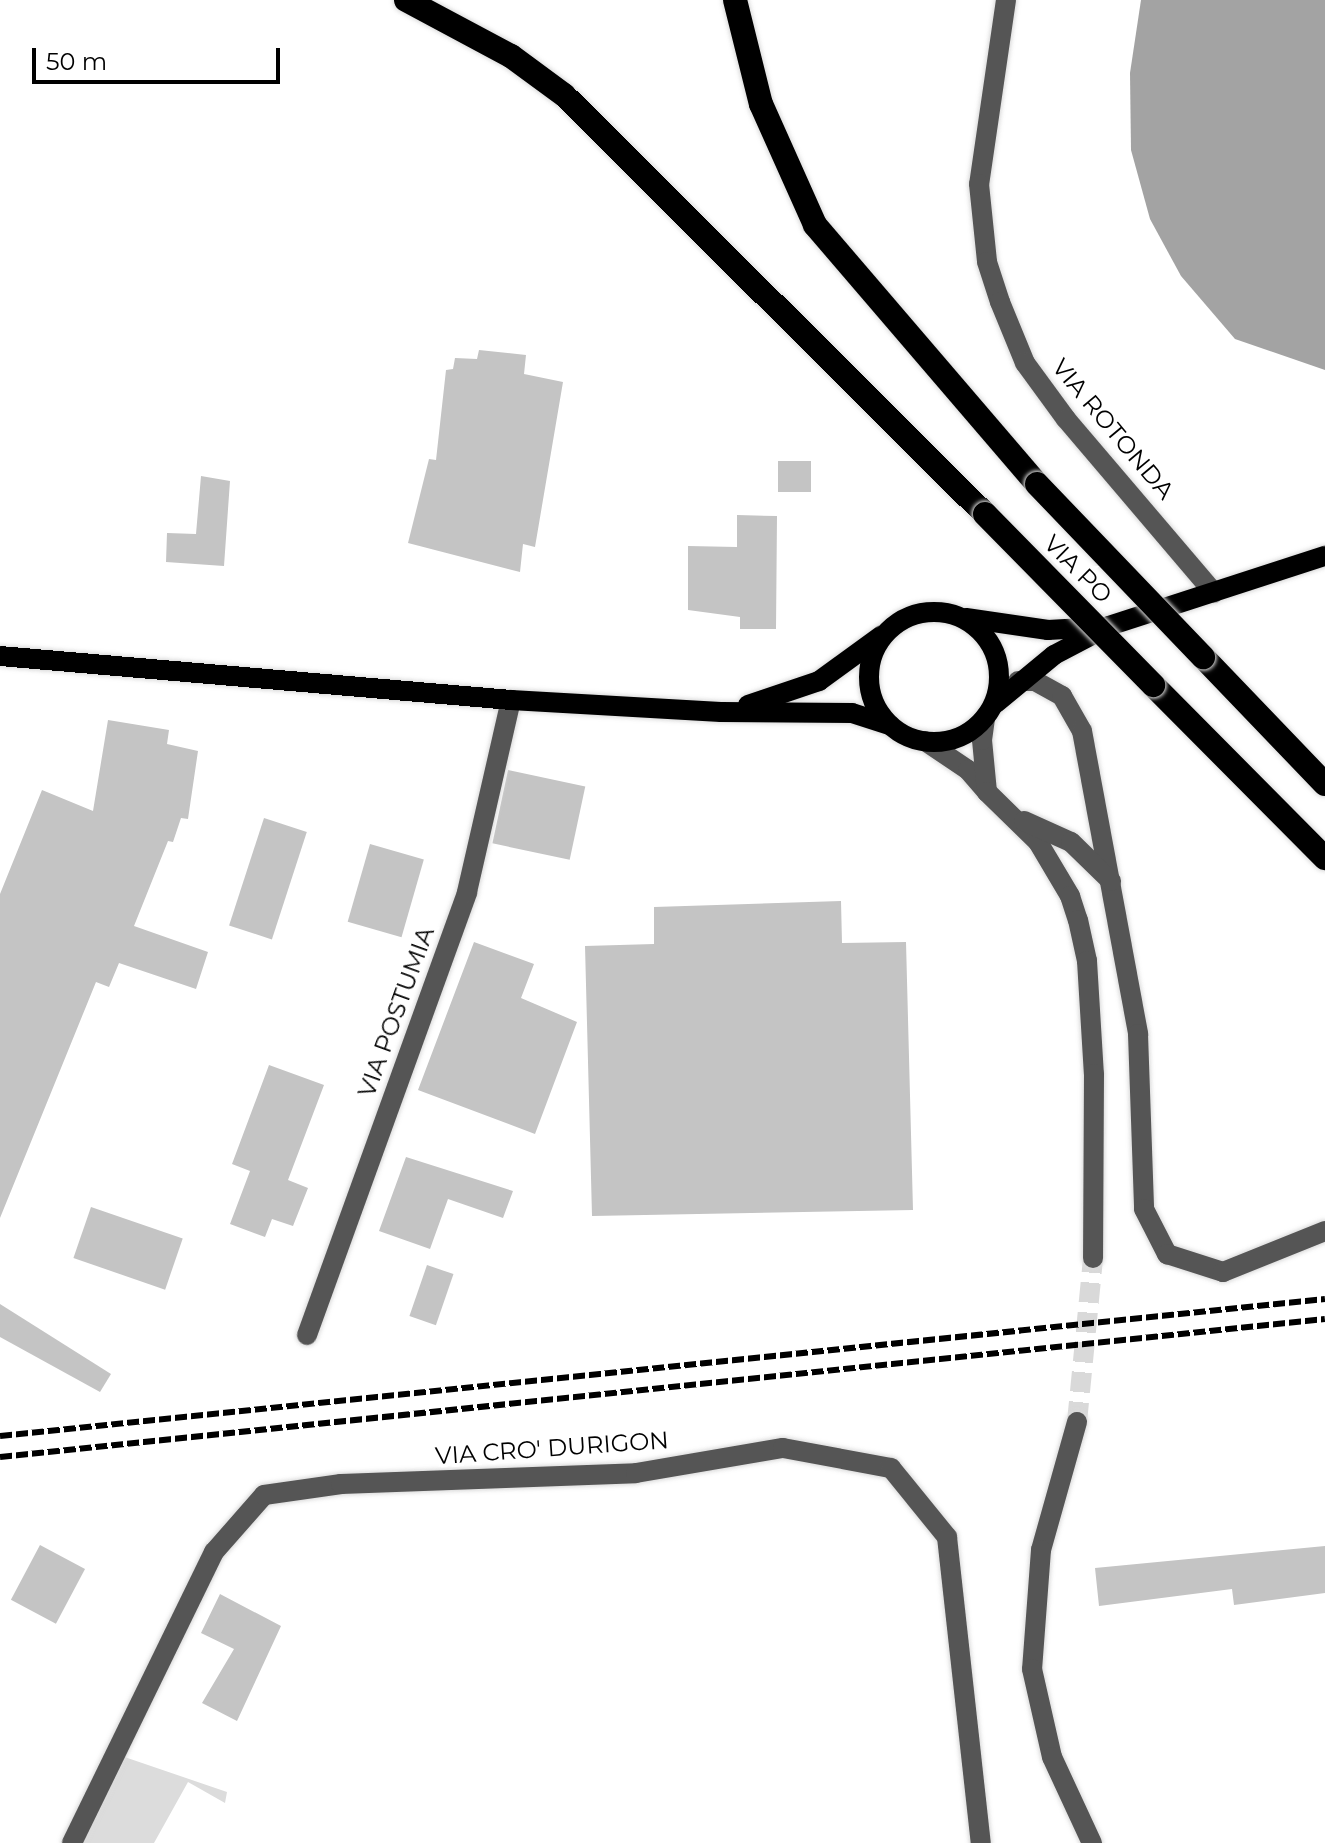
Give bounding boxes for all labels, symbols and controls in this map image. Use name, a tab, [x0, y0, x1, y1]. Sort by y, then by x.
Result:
scale bar	[36, 32, 284, 82]
text: 50 m	[46, 47, 107, 76]
street label: VIA ROTONDA	[1046, 353, 1180, 505]
street label: VIA PO	[1038, 529, 1118, 609]
street label: VIA POSTUMIA	[352, 923, 440, 1101]
street label: VIA CRO' DURIGON	[434, 1425, 670, 1471]

